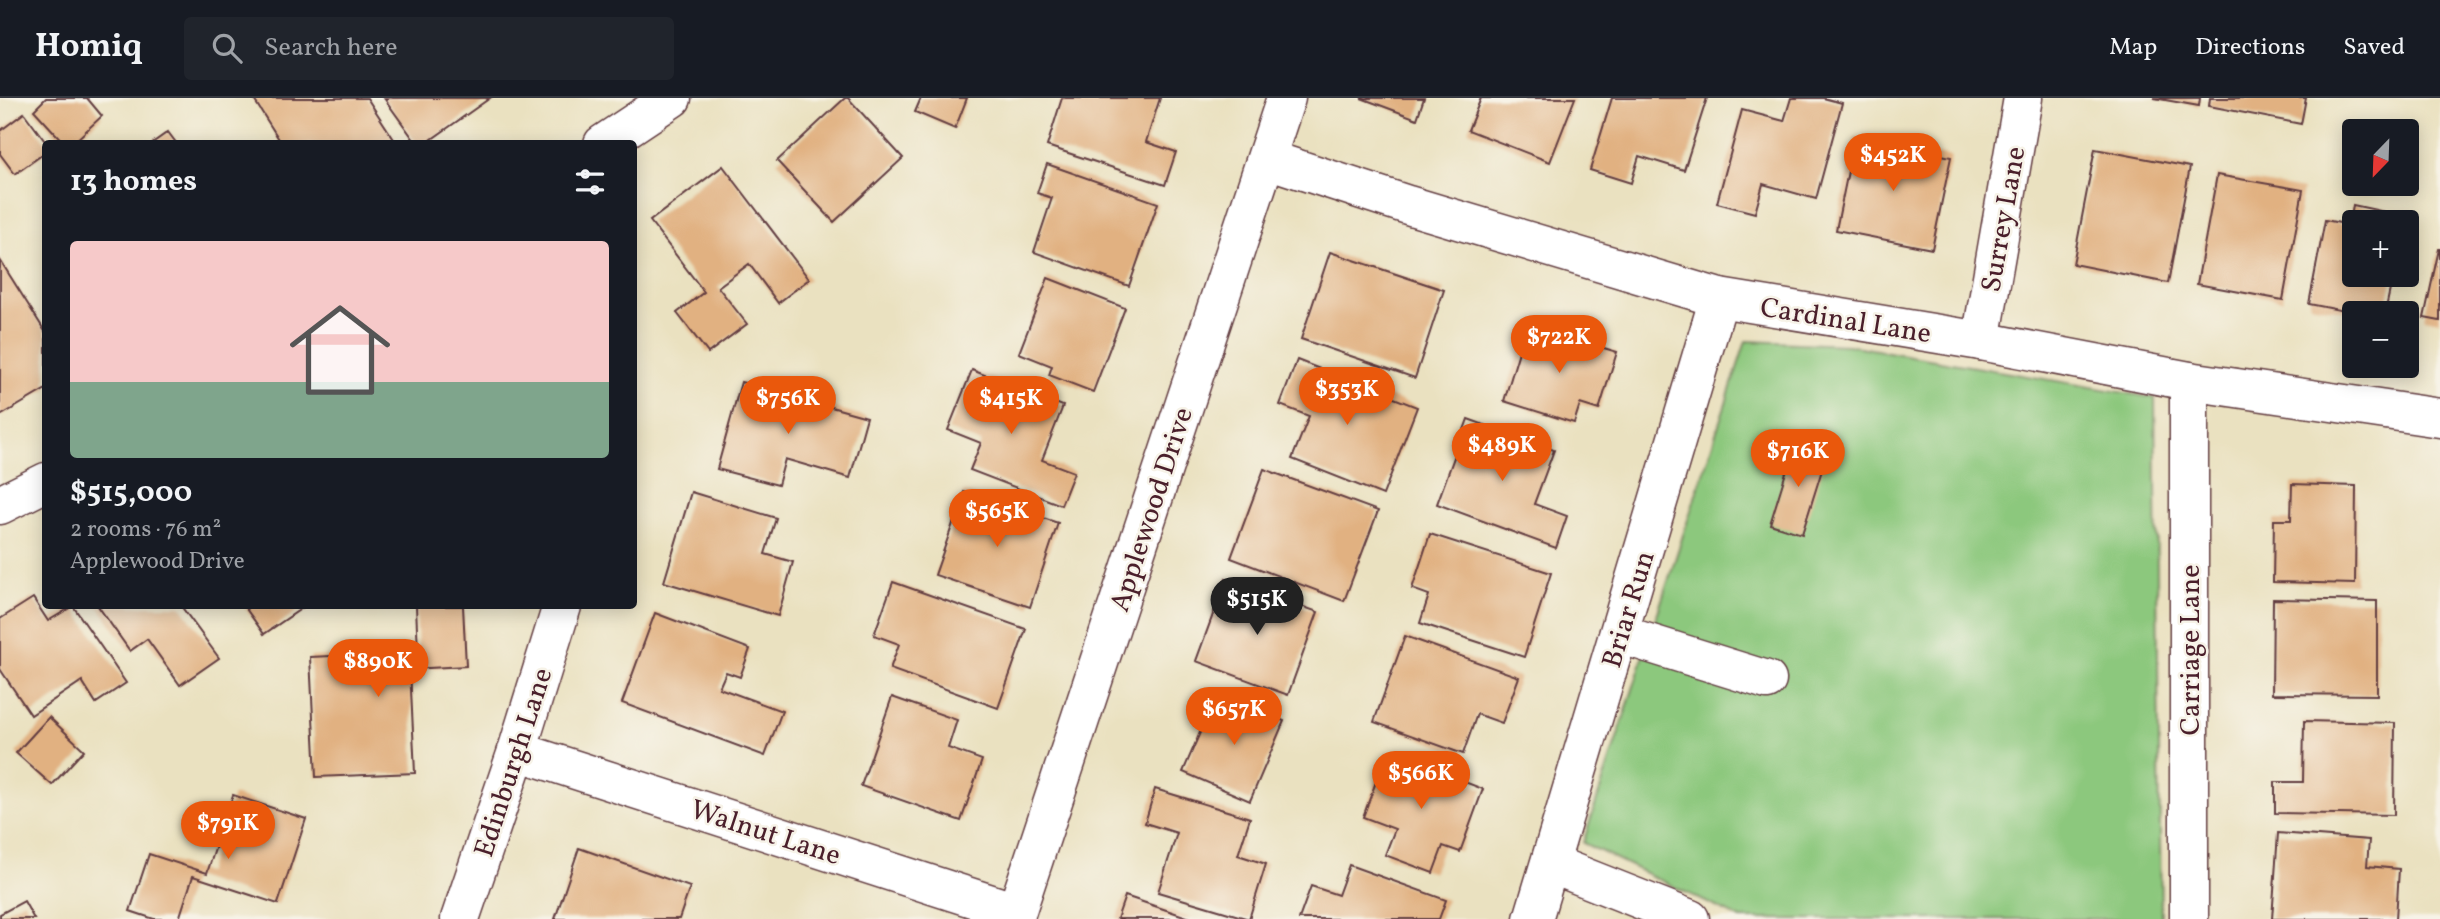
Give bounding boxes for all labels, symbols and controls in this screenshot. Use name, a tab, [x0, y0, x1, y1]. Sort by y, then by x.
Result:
search box	[184, 17, 674, 80]
text: Homiq	[35, 25, 142, 71]
icon: search	[208, 29, 246, 67]
text: Search here	[264, 30, 397, 66]
text: Map	[2109, 31, 2157, 65]
text: Directions	[2195, 31, 2305, 65]
text: Saved	[2343, 31, 2405, 65]
north arrow	[2342, 119, 2418, 196]
map controls	[2342, 119, 2419, 378]
pin: $452K	[1844, 134, 1942, 193]
text: $452K	[1860, 140, 1926, 172]
street label: Surrey Lane	[1972, 144, 2036, 295]
text: 13 homes	[70, 161, 197, 203]
icon: filters	[571, 163, 609, 201]
button: +	[2342, 210, 2419, 287]
icon: home	[277, 287, 403, 413]
street label: Cardinal Lane	[1757, 289, 1934, 354]
button: −	[2342, 301, 2419, 378]
pin: $722K	[1510, 316, 1608, 375]
text: $722K	[1527, 322, 1591, 354]
pin: $353K	[1298, 368, 1396, 427]
text: $353K	[1315, 374, 1379, 406]
pin: $756K	[739, 376, 837, 436]
pin: $415K	[962, 376, 1060, 436]
text: $756K	[756, 383, 820, 415]
text: $415K	[979, 383, 1043, 415]
street label: Applewood Drive	[1101, 403, 1204, 617]
pin: $489K	[1453, 424, 1551, 483]
text: $489K	[1468, 430, 1536, 462]
pin: $716K	[1749, 430, 1847, 489]
text: $716K	[1767, 436, 1829, 468]
text: $515,000	[70, 472, 192, 514]
pin: $565K	[948, 490, 1046, 549]
text: $565K	[965, 496, 1029, 528]
text: 2 rooms · 76 m²	[70, 514, 221, 546]
text: Applewood Drive	[70, 546, 245, 578]
street label: Briar Run	[1593, 546, 1666, 673]
street label: Carriage Lane	[2172, 565, 2211, 735]
pin: $515K	[1208, 578, 1306, 637]
text: $515K	[1227, 584, 1287, 616]
pin: $890K	[329, 640, 427, 699]
text: $890K	[343, 646, 413, 678]
street label: Edinburgh Lane	[465, 663, 563, 862]
pin: $657K	[1185, 688, 1283, 747]
text: $657K	[1202, 694, 1266, 726]
pin: $566K	[1372, 752, 1470, 811]
text: $566K	[1388, 758, 1454, 790]
street label: Walnut Lane	[685, 791, 845, 876]
pin: $791K	[179, 802, 277, 861]
text: $791K	[197, 808, 259, 840]

